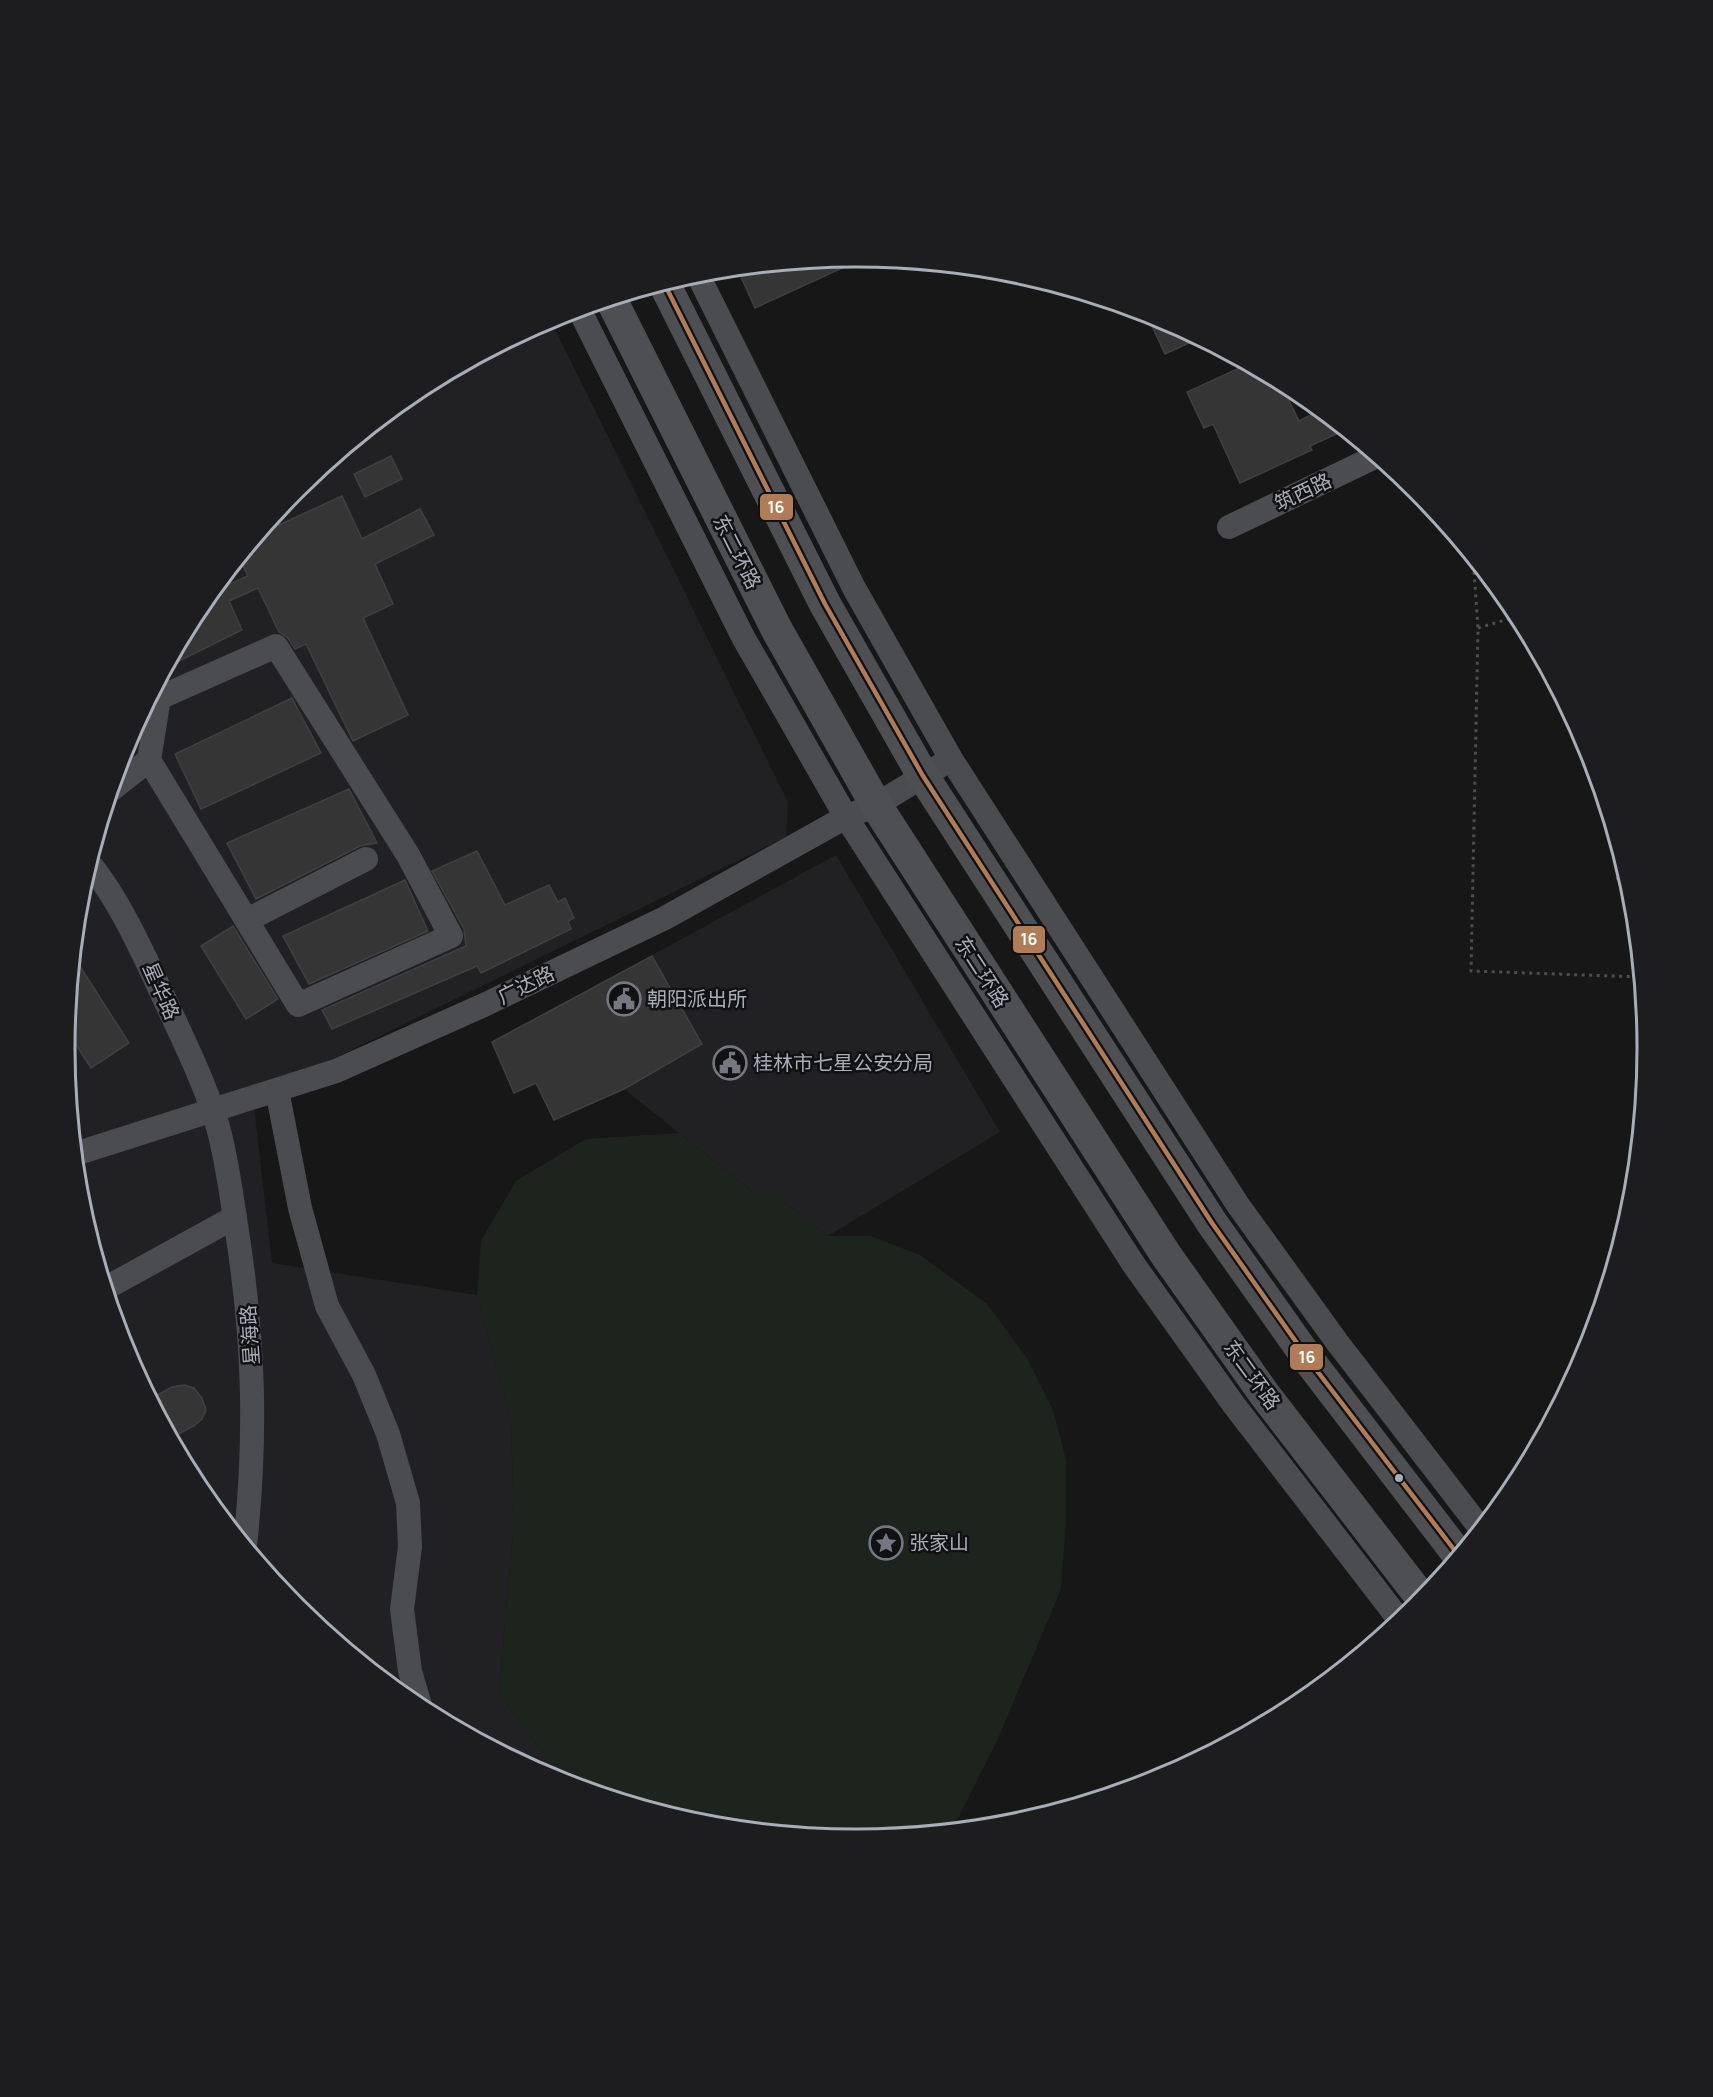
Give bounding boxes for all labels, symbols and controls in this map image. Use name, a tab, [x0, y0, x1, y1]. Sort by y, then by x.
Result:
street label: 筑西路	[1270, 467, 1336, 516]
line badge: 16	[759, 493, 794, 521]
text: 16	[768, 496, 785, 518]
street label: 东二环路	[707, 510, 768, 594]
line badge: 16	[1012, 925, 1046, 954]
text: 16	[1021, 928, 1038, 950]
street label: 东二环路	[949, 931, 1016, 1013]
street label: 星华路	[137, 958, 186, 1024]
street label: 广达路	[493, 959, 559, 1010]
public building icon: 朝阳派出所	[606, 981, 642, 1017]
place label: 朝阳派出所	[647, 985, 747, 1012]
public building icon: 桂林市七星公安分局	[712, 1045, 748, 1081]
place label: 桂林市七星公安分局	[753, 1049, 933, 1076]
street label: 星海路	[234, 1304, 265, 1366]
street label: 东二环路	[1218, 1334, 1287, 1415]
line badge: 16	[1289, 1343, 1324, 1371]
text: 16	[1299, 1346, 1316, 1368]
unlabelled marker	[1393, 1472, 1405, 1484]
place icon: 张家山	[868, 1525, 904, 1561]
place label: 张家山	[909, 1529, 969, 1556]

